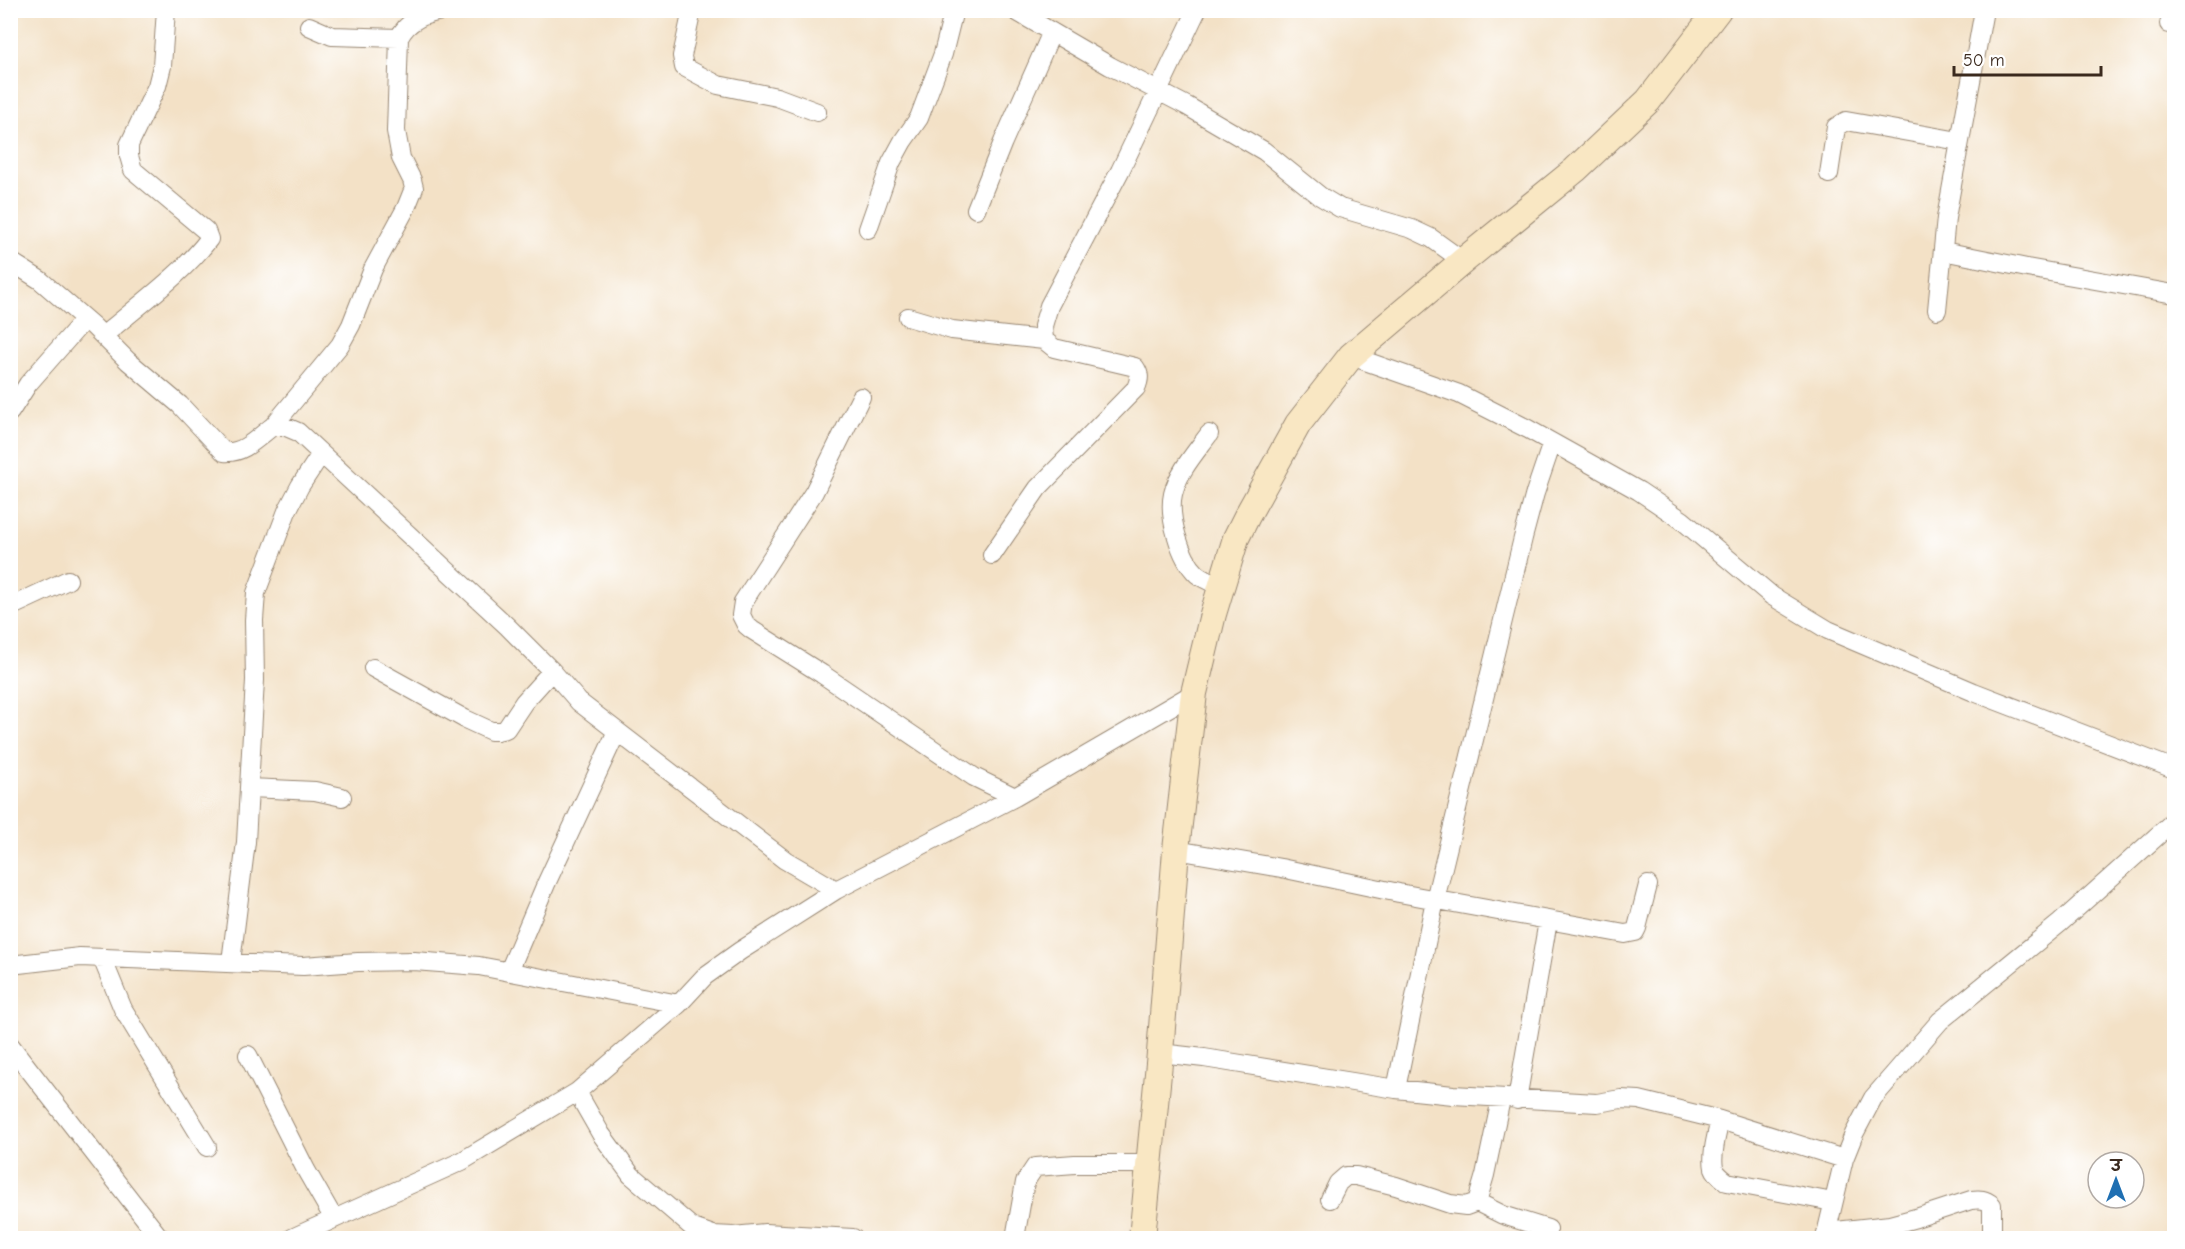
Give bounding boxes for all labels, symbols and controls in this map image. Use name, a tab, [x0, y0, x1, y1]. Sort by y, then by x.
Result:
scale bar	[1954, 39, 2101, 77]
text: 50 m	[1963, 50, 2005, 71]
north arrow	[2086, 1150, 2146, 1210]
text: उ	[2109, 1157, 2123, 1175]

